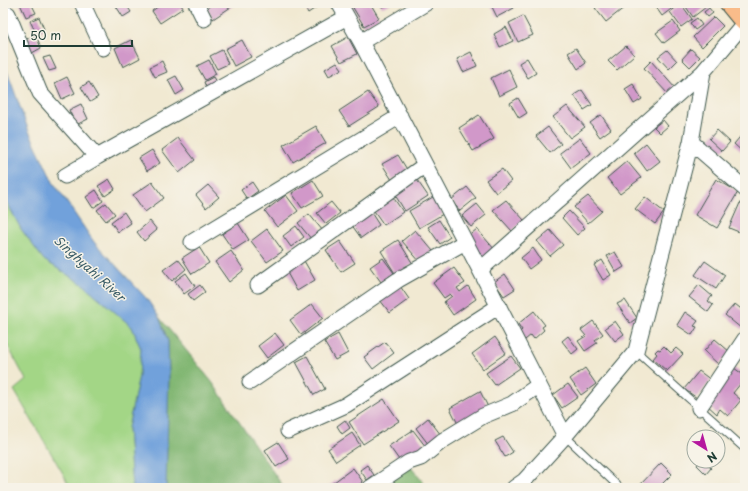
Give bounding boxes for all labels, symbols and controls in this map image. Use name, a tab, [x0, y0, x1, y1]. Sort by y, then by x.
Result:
scale bar	[24, 22, 132, 48]
text: 50 m	[30, 26, 61, 44]
water label: Singhyahi River	[50, 231, 131, 306]
north arrow	[686, 429, 726, 469]
text: N	[703, 448, 721, 467]

